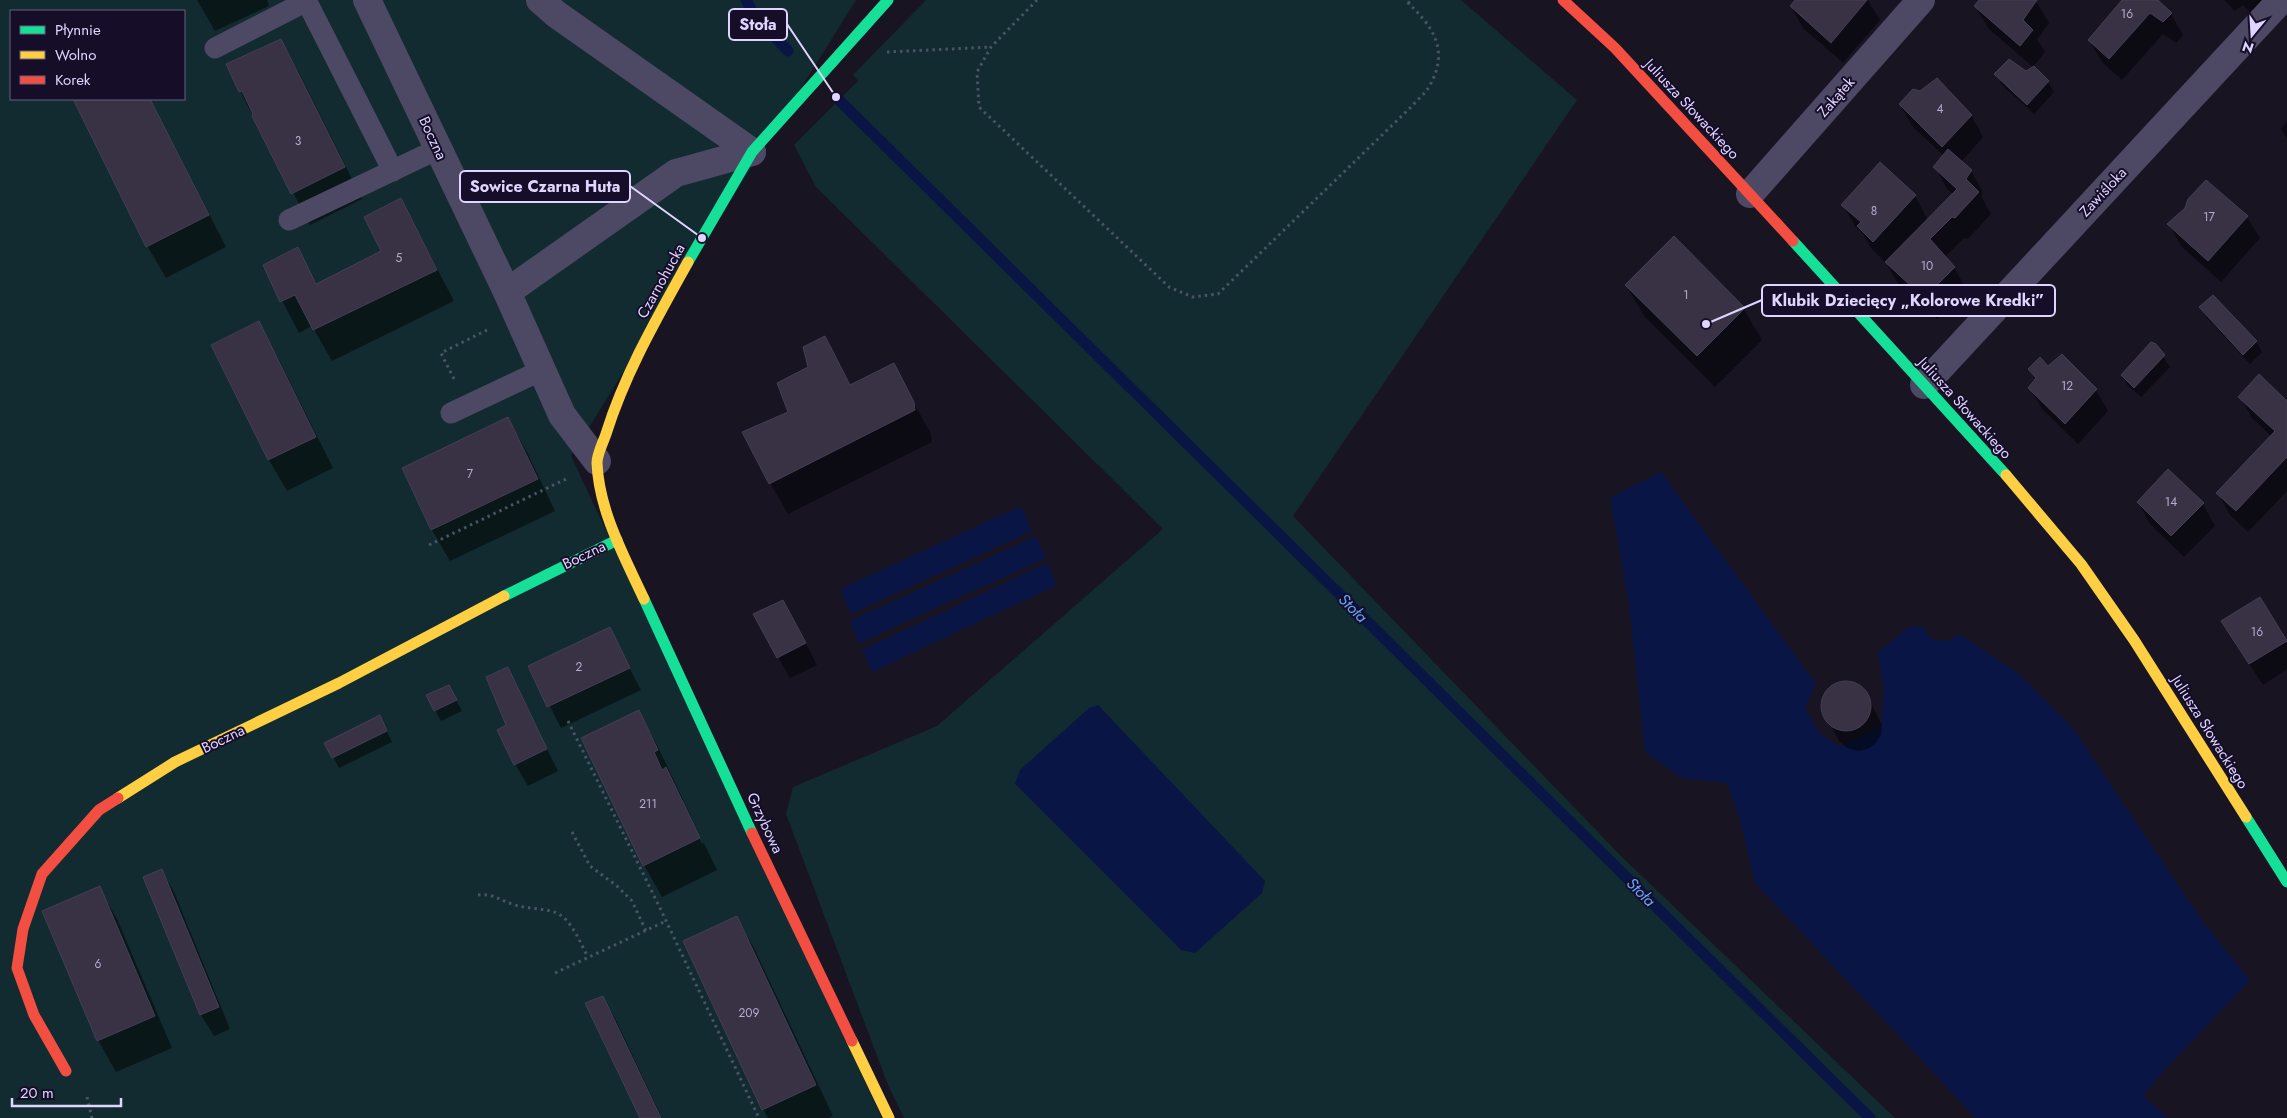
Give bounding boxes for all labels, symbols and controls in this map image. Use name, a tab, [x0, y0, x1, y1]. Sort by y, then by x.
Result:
house number: 16	[2121, 5, 2133, 23]
callout: Stoła	[729, 9, 787, 40]
legend	[10, 10, 185, 100]
north arrow	[2227, 10, 2277, 60]
text: Stoła	[739, 13, 777, 36]
text: Płynnie	[55, 19, 101, 41]
text: N	[2240, 36, 2256, 59]
text: Wolno	[55, 44, 96, 66]
street label: Juliusza Słowackiego	[1638, 52, 1745, 164]
text: Korek	[55, 69, 91, 91]
street label: Zakątek	[1812, 72, 1860, 122]
house number: 4	[1937, 100, 1944, 118]
street label: Boczna	[413, 113, 453, 163]
house number: 3	[295, 132, 302, 150]
street label: Zawiśloka	[2074, 162, 2132, 222]
callout: Sowice Czarna Huta	[460, 171, 630, 202]
text: Sowice Czarna Huta	[470, 175, 620, 198]
house number: 8	[1871, 202, 1877, 220]
house number: 17	[2203, 208, 2216, 226]
street label: Czarnohucka	[631, 240, 691, 322]
house number: 5	[396, 249, 403, 267]
house number: 10	[1921, 257, 1933, 275]
callout: Klubik Dziecięcy „Kolorowe Kredki”	[1762, 285, 2055, 316]
house number: 1	[1683, 286, 1689, 304]
text: Klubik Dziecięcy „Kolorowe Kredki”	[1772, 289, 2044, 312]
street label: Juliusza Słowackiego	[1912, 351, 2017, 464]
house number: 12	[2061, 377, 2073, 395]
house number: 7	[467, 465, 474, 483]
house number: 14	[2165, 493, 2177, 511]
street label: Boczna	[559, 535, 609, 575]
water label: Stoła	[1333, 588, 1373, 628]
house number: 16	[2251, 623, 2263, 641]
house number: 2	[576, 658, 583, 676]
street label: Juliusza Słowackiego	[2165, 669, 2254, 793]
street label: Boczna	[198, 719, 248, 759]
street label: Grzybowa	[741, 789, 789, 857]
house number: 211	[639, 795, 657, 813]
water label: Stoła	[1621, 872, 1661, 912]
house number: 6	[95, 955, 102, 973]
house number: 209	[739, 1004, 760, 1022]
scale bar	[12, 1076, 121, 1108]
text: 20 m	[20, 1082, 54, 1104]

